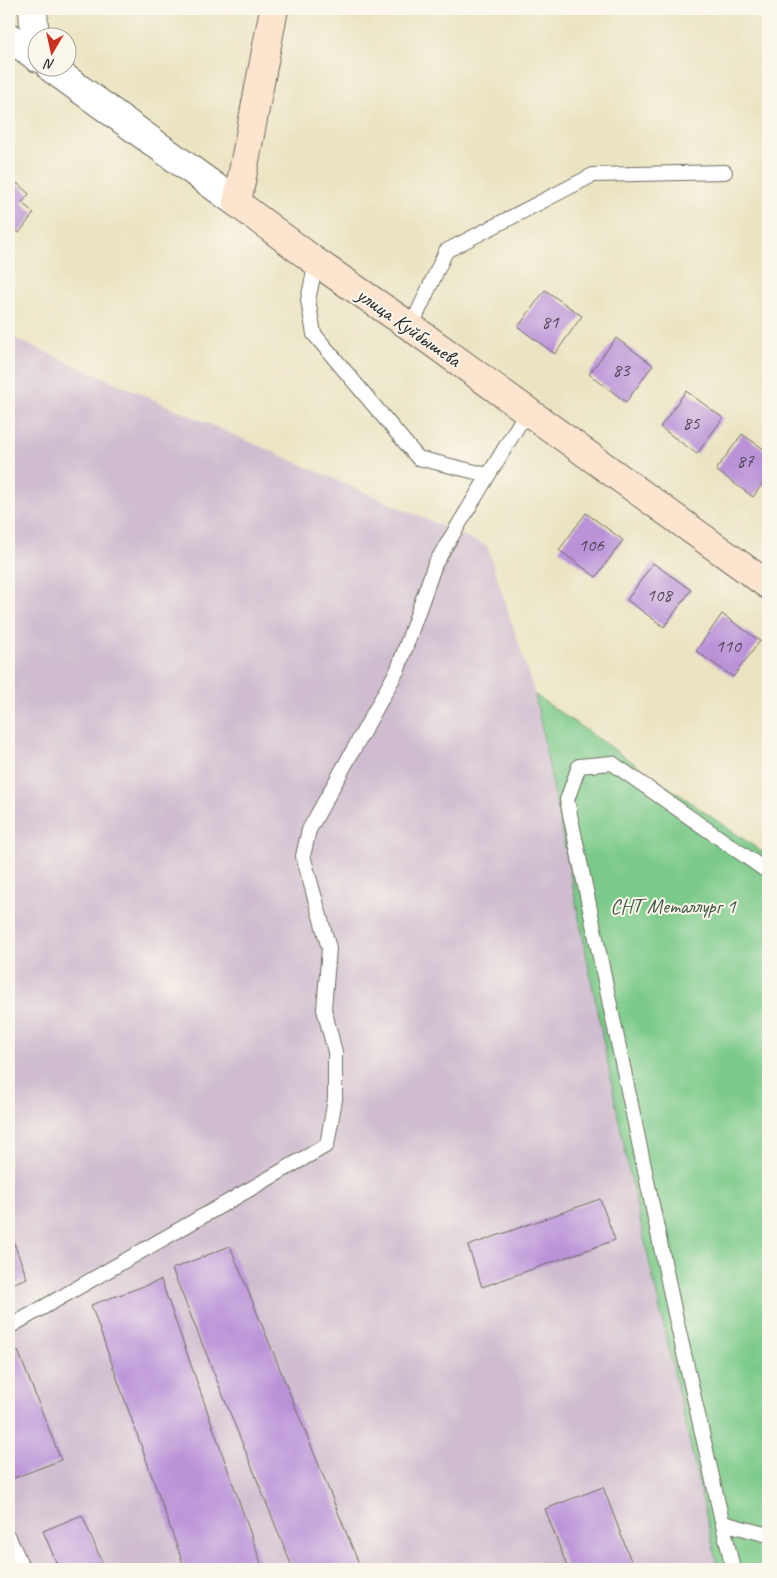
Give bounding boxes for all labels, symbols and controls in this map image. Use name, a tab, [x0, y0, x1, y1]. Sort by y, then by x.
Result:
north arrow	[28, 28, 78, 78]
text: N	[42, 55, 56, 73]
street label: улица Куйбышева	[350, 280, 468, 373]
house number: 81	[541, 310, 560, 334]
house number: 83	[612, 358, 631, 382]
house number: 85	[682, 411, 701, 435]
house number: 87	[736, 449, 755, 473]
house number: 106	[578, 533, 605, 557]
house number: 108	[646, 583, 674, 607]
house number: 110	[715, 634, 742, 658]
park label: СНТ Металлург 1	[610, 893, 737, 919]

